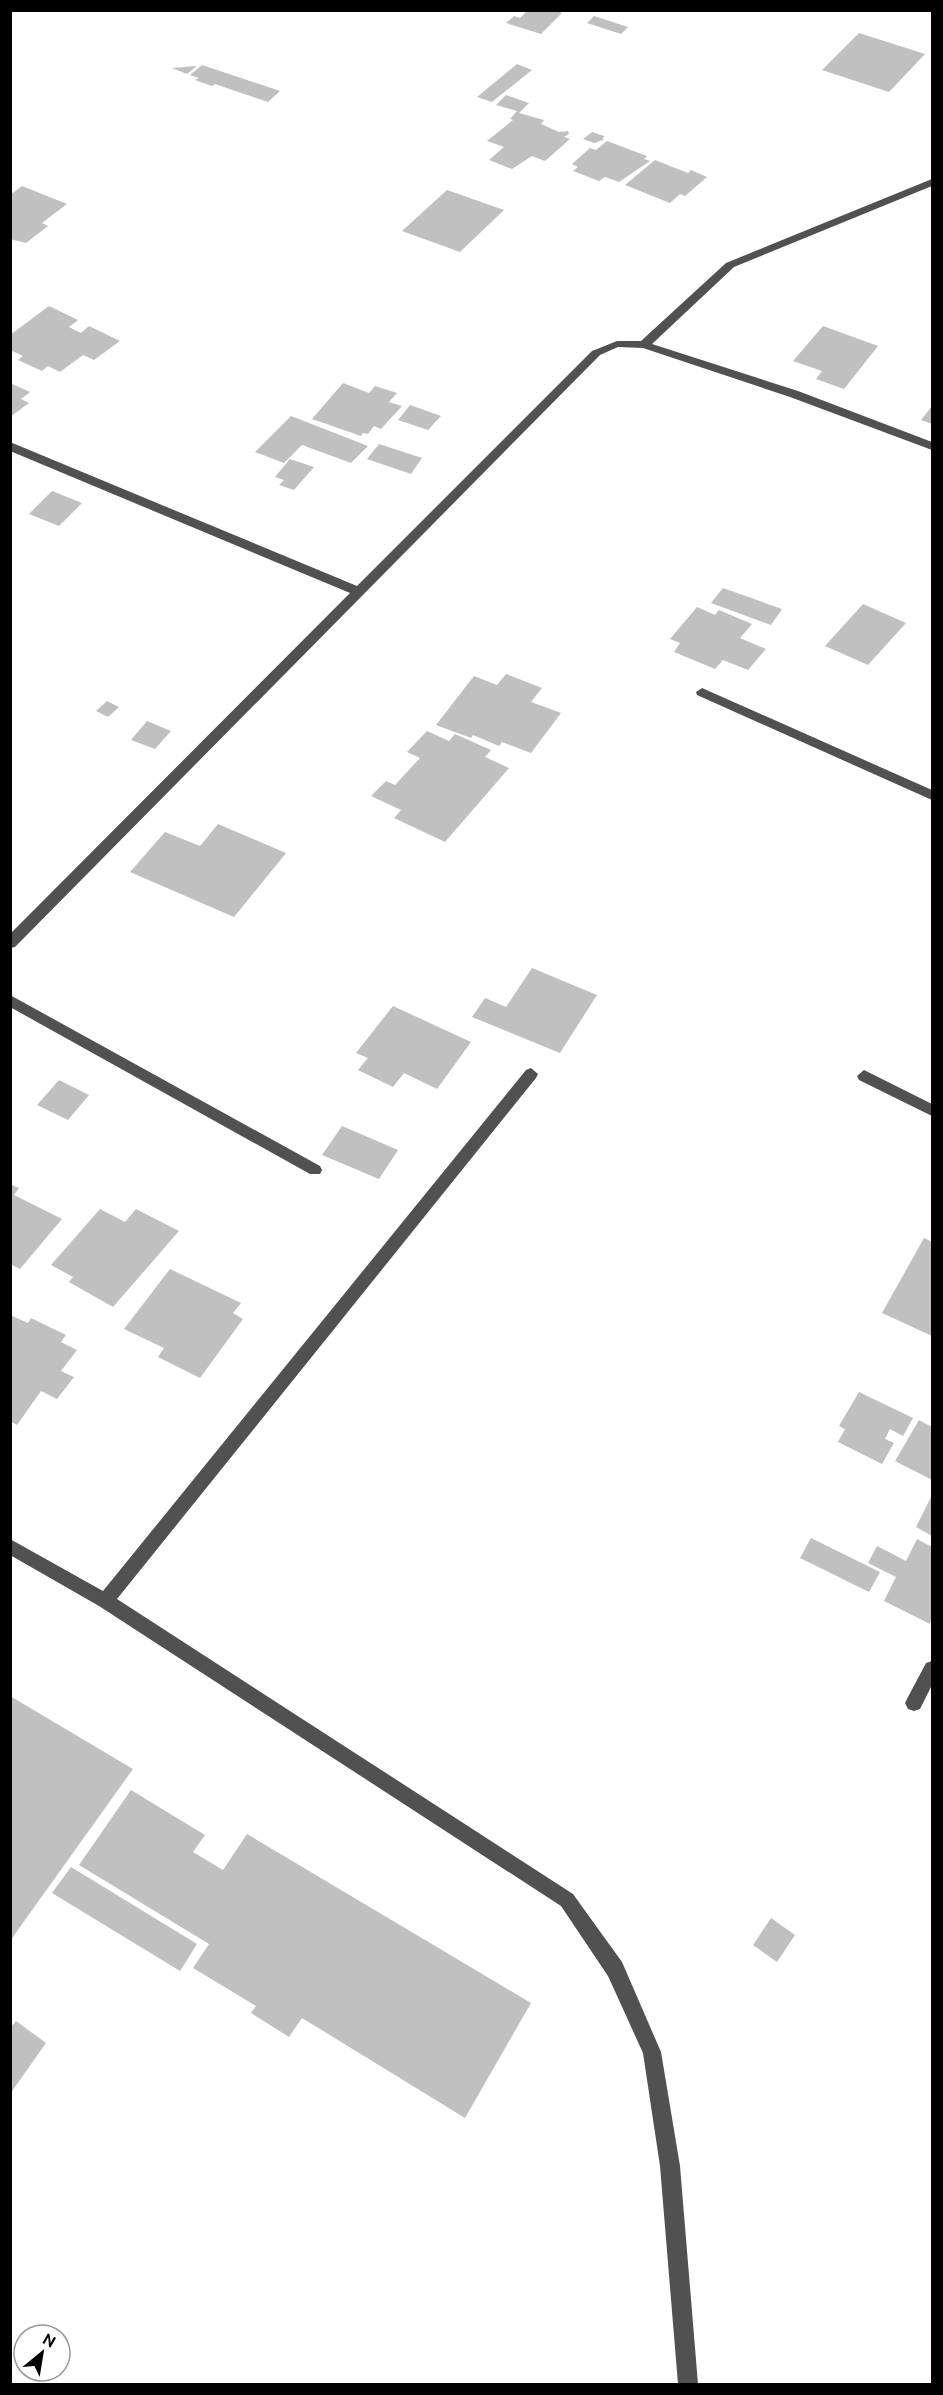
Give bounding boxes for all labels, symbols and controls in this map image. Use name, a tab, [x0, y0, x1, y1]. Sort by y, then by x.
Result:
north arrow	[12, 2323, 72, 2383]
text: N	[40, 2329, 59, 2351]

